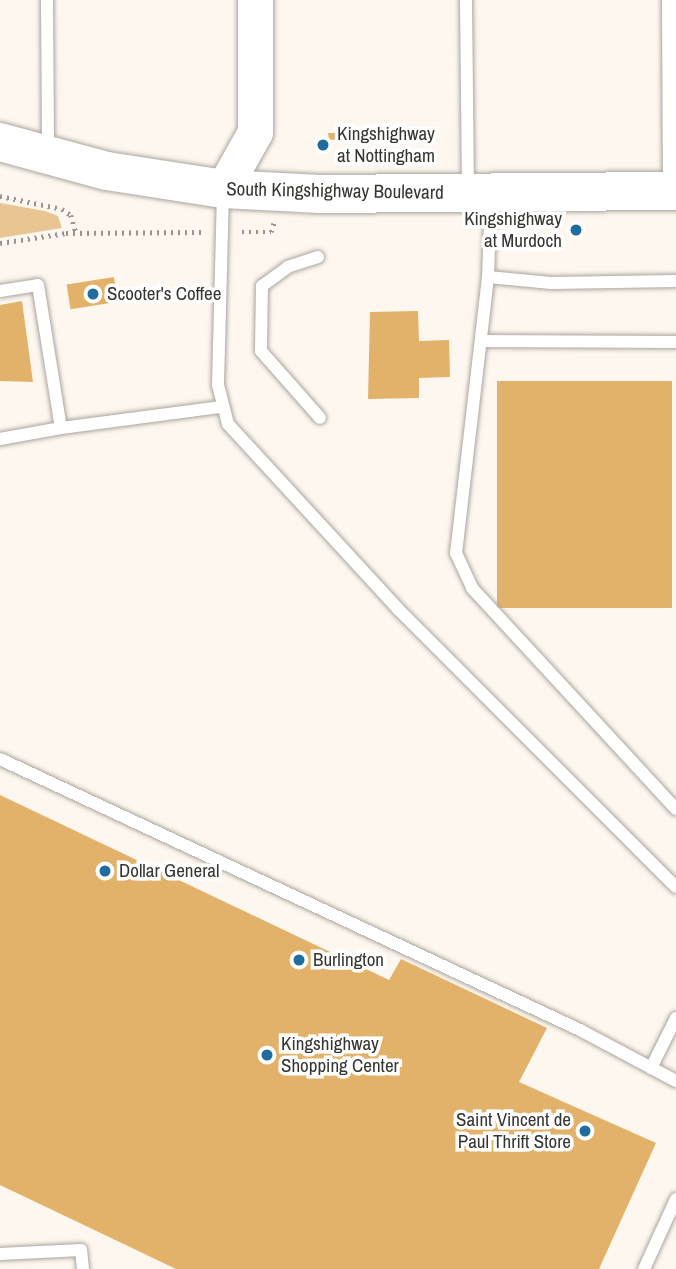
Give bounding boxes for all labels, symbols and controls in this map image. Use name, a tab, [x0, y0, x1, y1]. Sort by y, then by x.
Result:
place label: Kingshighway at Nottingham	[337, 123, 435, 167]
marker: Kingshighway at Nottingham	[315, 137, 331, 153]
street label: South Kingshighway Boulevard	[226, 178, 444, 204]
place label: Kingshighway at Murdoch	[464, 208, 562, 252]
marker: Kingshighway at Murdoch	[568, 222, 584, 238]
place label: Scooter's Coffee	[107, 283, 221, 305]
marker: Scooter's Coffee	[85, 286, 101, 302]
place label: Dollar General	[119, 860, 219, 882]
marker: Dollar General	[97, 863, 113, 879]
place label: Burlington	[313, 949, 384, 971]
marker: Burlington	[291, 952, 307, 968]
place label: Kingshighway Shopping Center	[281, 1033, 399, 1077]
marker: Kingshighway Shopping Center	[259, 1047, 275, 1063]
place label: Saint Vincent de Paul Thrift Store	[456, 1109, 571, 1153]
marker: Saint Vincent de Paul Thrift Store	[577, 1123, 593, 1139]

